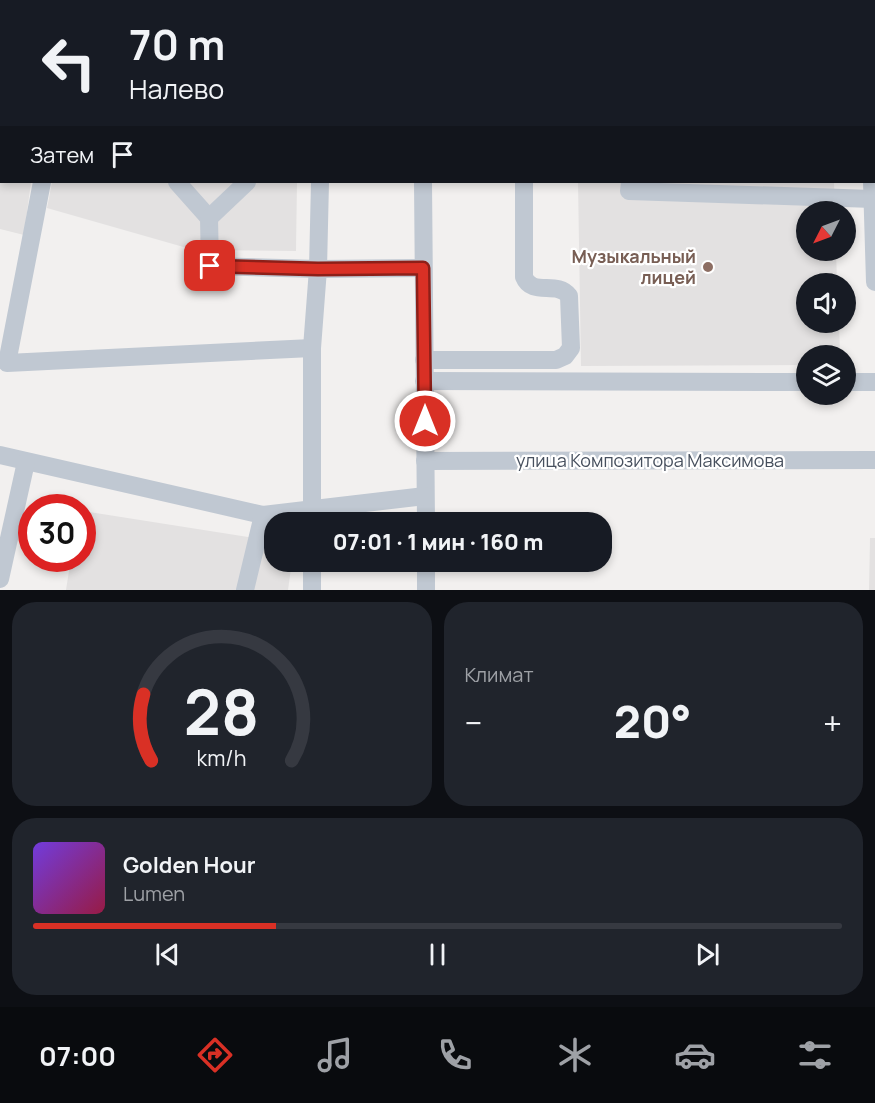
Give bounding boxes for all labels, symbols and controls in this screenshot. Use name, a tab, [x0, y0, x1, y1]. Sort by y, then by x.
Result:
text: 70 m	[129, 15, 225, 73]
icon: left	[30, 24, 108, 102]
text: Налево	[129, 70, 224, 107]
icon: arrive	[106, 138, 139, 171]
text: Затем	[30, 140, 94, 170]
north arrow	[796, 201, 856, 261]
map controls	[796, 201, 856, 405]
pin	[184, 240, 235, 291]
place label: Музыкальный лицей	[572, 244, 696, 289]
icon: arrive	[193, 249, 226, 282]
marker: Музыкальный лицей	[701, 260, 715, 274]
button: sound	[796, 273, 856, 333]
button: layers	[796, 345, 856, 405]
position arrow	[393, 389, 457, 453]
street label: улица Композитора Максимова	[516, 448, 784, 472]
speed limit sign: 30	[18, 494, 96, 572]
text: 07:01 · 1 мин · 160 m	[333, 527, 543, 557]
text: Климат	[465, 661, 534, 688]
text: 28	[184, 668, 259, 754]
text: 20°	[614, 690, 692, 752]
text: −	[465, 700, 482, 745]
text: +	[823, 700, 842, 745]
text: km/h	[197, 743, 247, 772]
text: Golden Hour	[123, 850, 256, 880]
text: Lumen	[123, 880, 185, 907]
icon: previous	[151, 938, 184, 971]
icon: pause	[421, 938, 454, 971]
icon: next	[691, 938, 724, 971]
icon: directions	[194, 1034, 236, 1076]
icon: music	[314, 1034, 356, 1076]
icon: phone	[434, 1034, 476, 1076]
icon: climate	[554, 1034, 596, 1076]
icon: car	[674, 1034, 716, 1076]
icon: filters	[794, 1034, 836, 1076]
text: 07:00	[39, 1037, 116, 1074]

